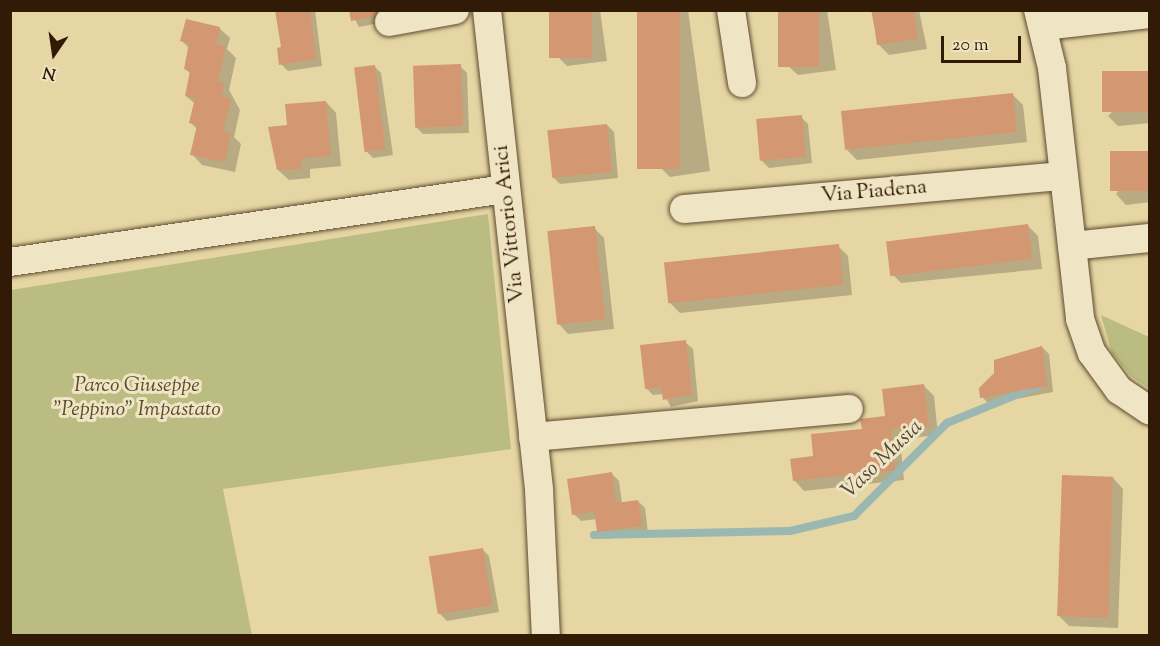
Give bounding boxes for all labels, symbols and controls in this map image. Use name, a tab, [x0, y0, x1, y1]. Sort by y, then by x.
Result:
north arrow	[24, 24, 84, 84]
scale bar	[944, 24, 1024, 62]
text: 20 m	[952, 33, 989, 59]
text: N	[41, 59, 59, 85]
street label: Via Vittorio Arici	[489, 144, 531, 304]
street label: Via Piadena	[820, 175, 928, 209]
park label: Parco Giuseppe "Peppino" Impastato	[53, 373, 221, 423]
water label: Vaso Musia	[837, 415, 929, 505]

